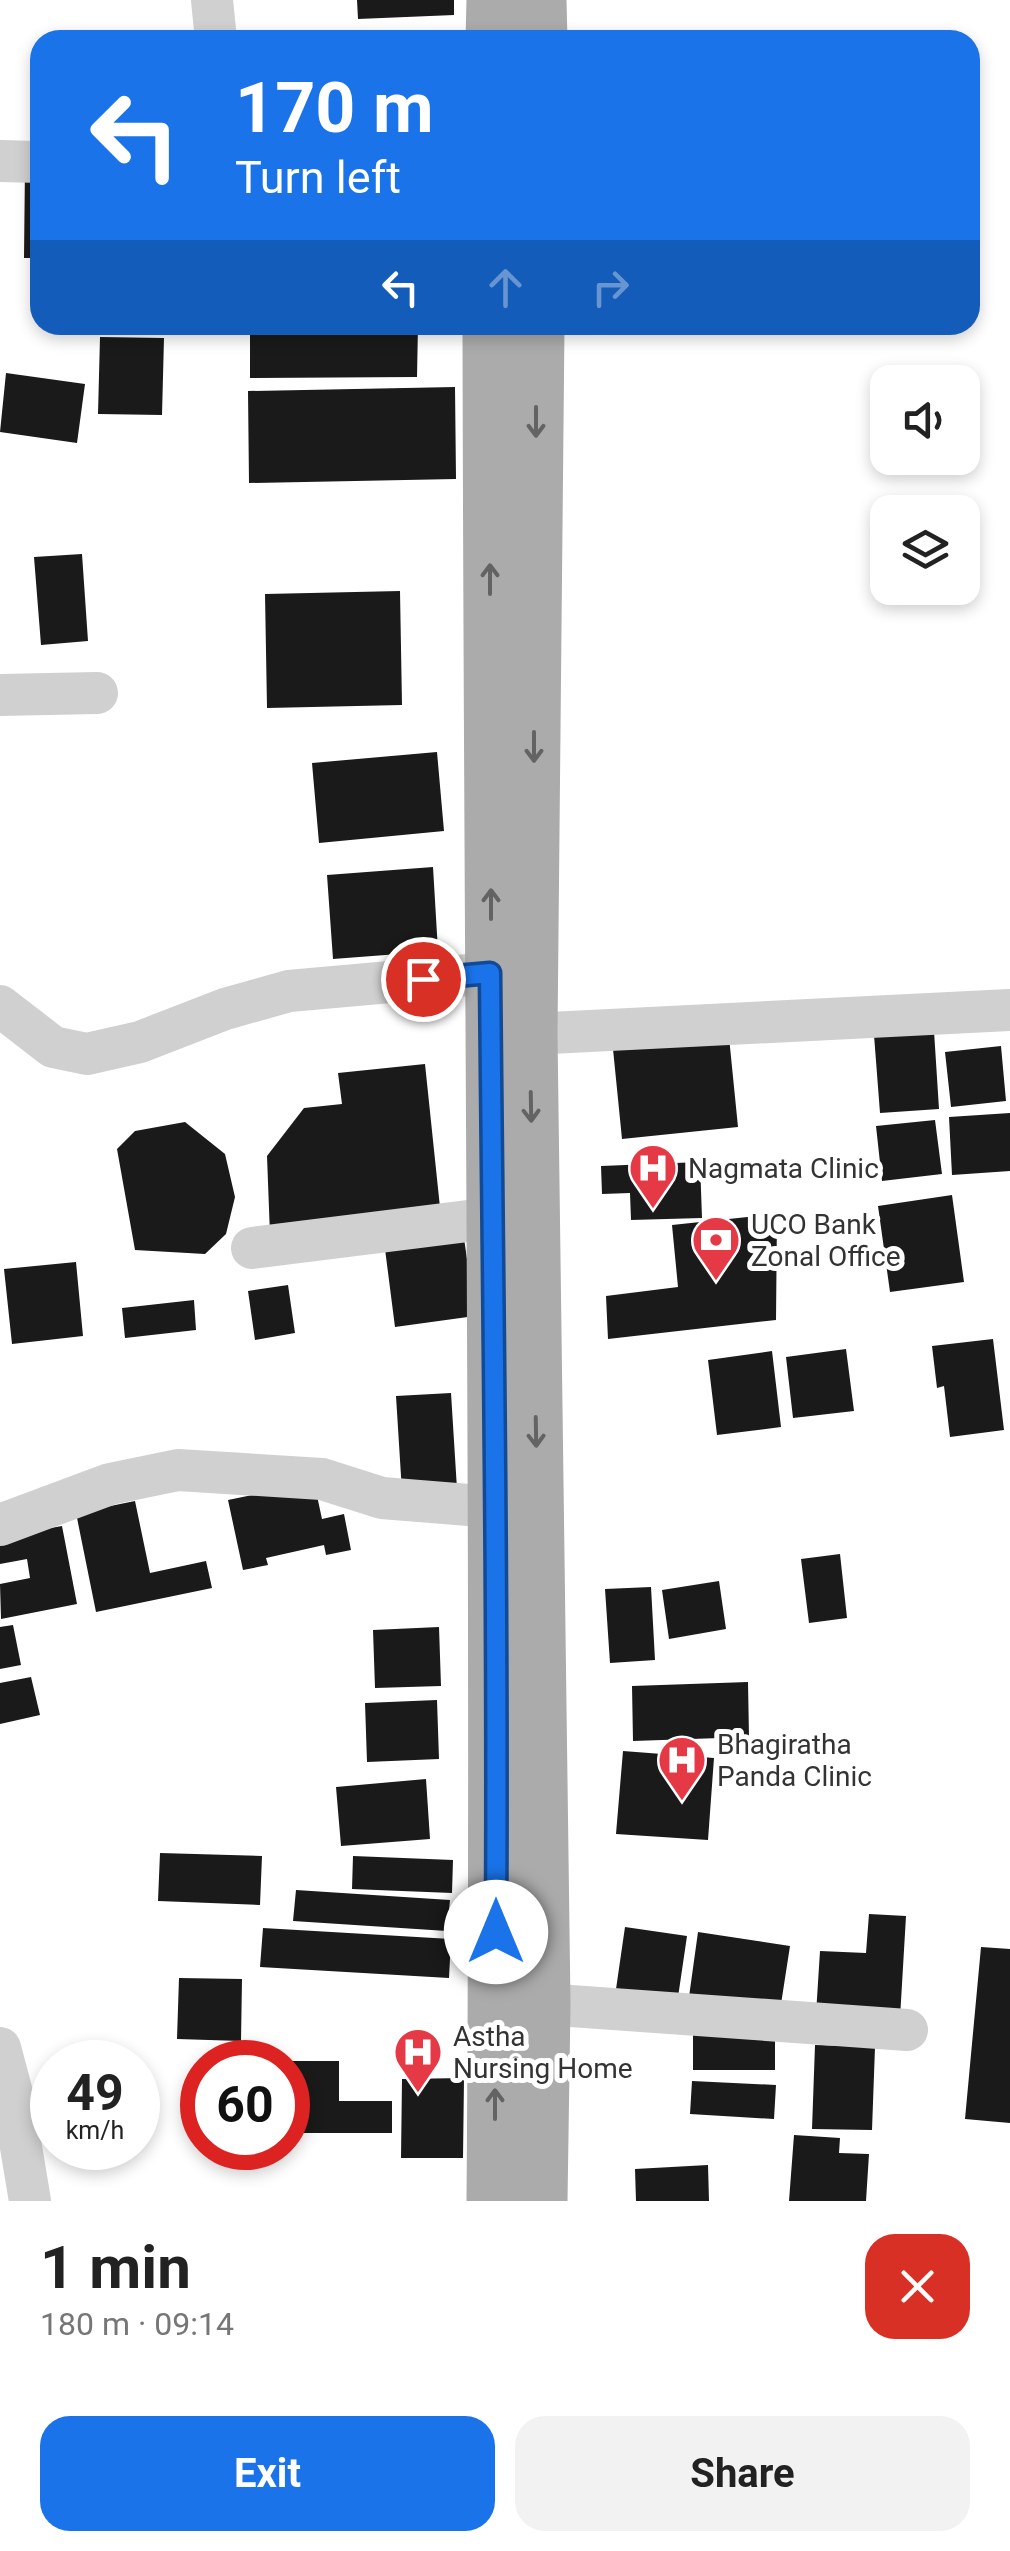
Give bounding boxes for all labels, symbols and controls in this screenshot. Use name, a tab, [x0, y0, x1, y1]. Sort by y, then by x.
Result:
text: 170 m	[235, 67, 434, 149]
icon: left	[70, 70, 200, 200]
text: Turn left	[235, 151, 401, 204]
icon: left	[373, 260, 428, 315]
icon: ahead	[478, 260, 533, 315]
icon: right	[583, 260, 638, 315]
map controls	[870, 365, 980, 605]
button: sound	[870, 365, 980, 475]
one-way arrow	[526, 406, 546, 438]
button: layers	[870, 495, 980, 605]
one-way arrow	[480, 563, 500, 596]
one-way arrow	[524, 730, 544, 763]
one-way arrow	[481, 888, 500, 920]
pin	[381, 937, 466, 1022]
icon: arrive	[396, 952, 451, 1007]
one-way arrow	[521, 1091, 540, 1123]
hospital icon: Nagmata Clinic	[627, 1142, 679, 1210]
place label: Nagmata Clinic	[688, 1152, 879, 1185]
place label: UCO Bank Zonal Office	[751, 1208, 901, 1273]
bank icon: UCO Bank Zonal Office	[690, 1214, 742, 1282]
one-way arrow	[527, 1416, 546, 1448]
place label: Bhagiratha Panda Clinic	[717, 1728, 872, 1793]
hospital icon: Bhagiratha Panda Clinic	[656, 1734, 708, 1802]
position arrow	[444, 1880, 548, 1984]
place label: Astha Nursing Home	[453, 2020, 633, 2085]
hospital icon: Astha Nursing Home	[392, 2026, 444, 2094]
speed limit sign: 60	[180, 2040, 310, 2170]
text: 49	[66, 2064, 124, 2122]
one-way arrow	[486, 2088, 504, 2120]
text: km/h	[66, 2116, 124, 2145]
text: 1 min	[40, 2232, 191, 2303]
button: close	[865, 2234, 970, 2339]
text: 180 m · 09:14	[40, 2305, 234, 2343]
button: Exit	[40, 2416, 495, 2531]
button: Share	[515, 2416, 970, 2531]

